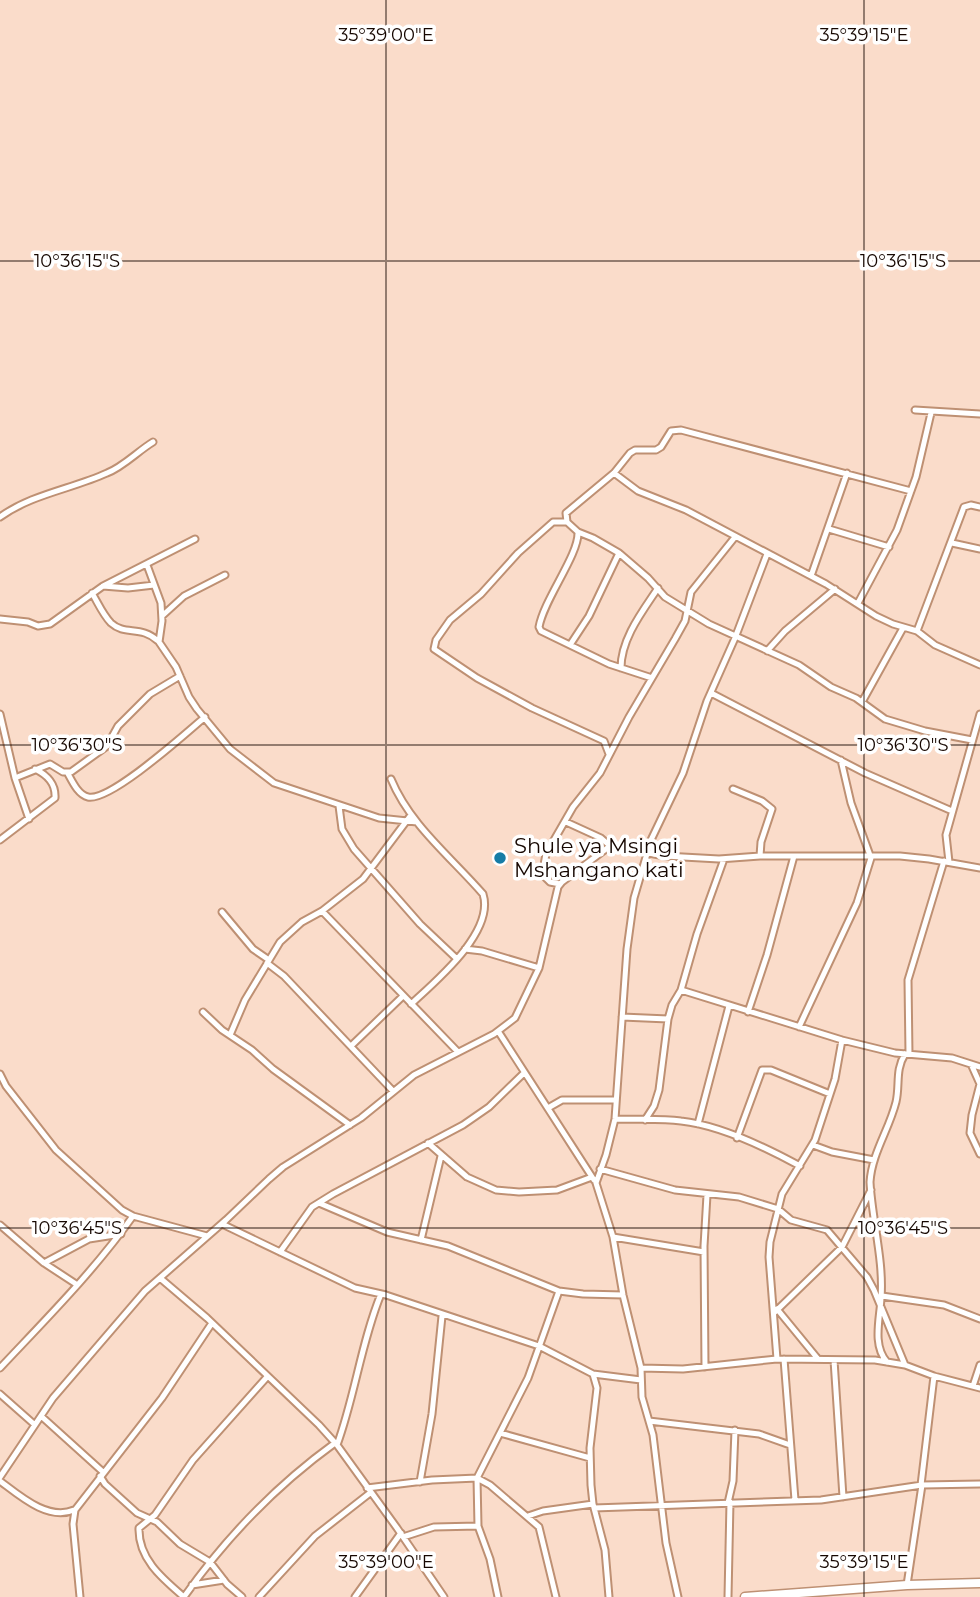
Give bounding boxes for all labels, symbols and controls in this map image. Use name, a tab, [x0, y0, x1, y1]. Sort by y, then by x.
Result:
text: 35°39'00"E	[338, 24, 434, 46]
text: 35°39'15"E	[820, 24, 908, 46]
text: 10°36'15"S	[34, 250, 120, 272]
text: 10°36'15"S	[860, 250, 946, 272]
text: 10°36'30"S	[31, 734, 123, 756]
text: 10°36'30"S	[857, 734, 949, 756]
place label: Shule ya Msingi Mshangano kati	[514, 833, 684, 882]
marker: Shule ya Msingi Mshangano kati	[492, 850, 508, 866]
text: 10°36'45"S	[32, 1217, 122, 1239]
text: 10°36'45"S	[858, 1217, 948, 1239]
text: 35°39'00"E	[338, 1551, 434, 1573]
text: 35°39'15"E	[820, 1551, 908, 1573]

